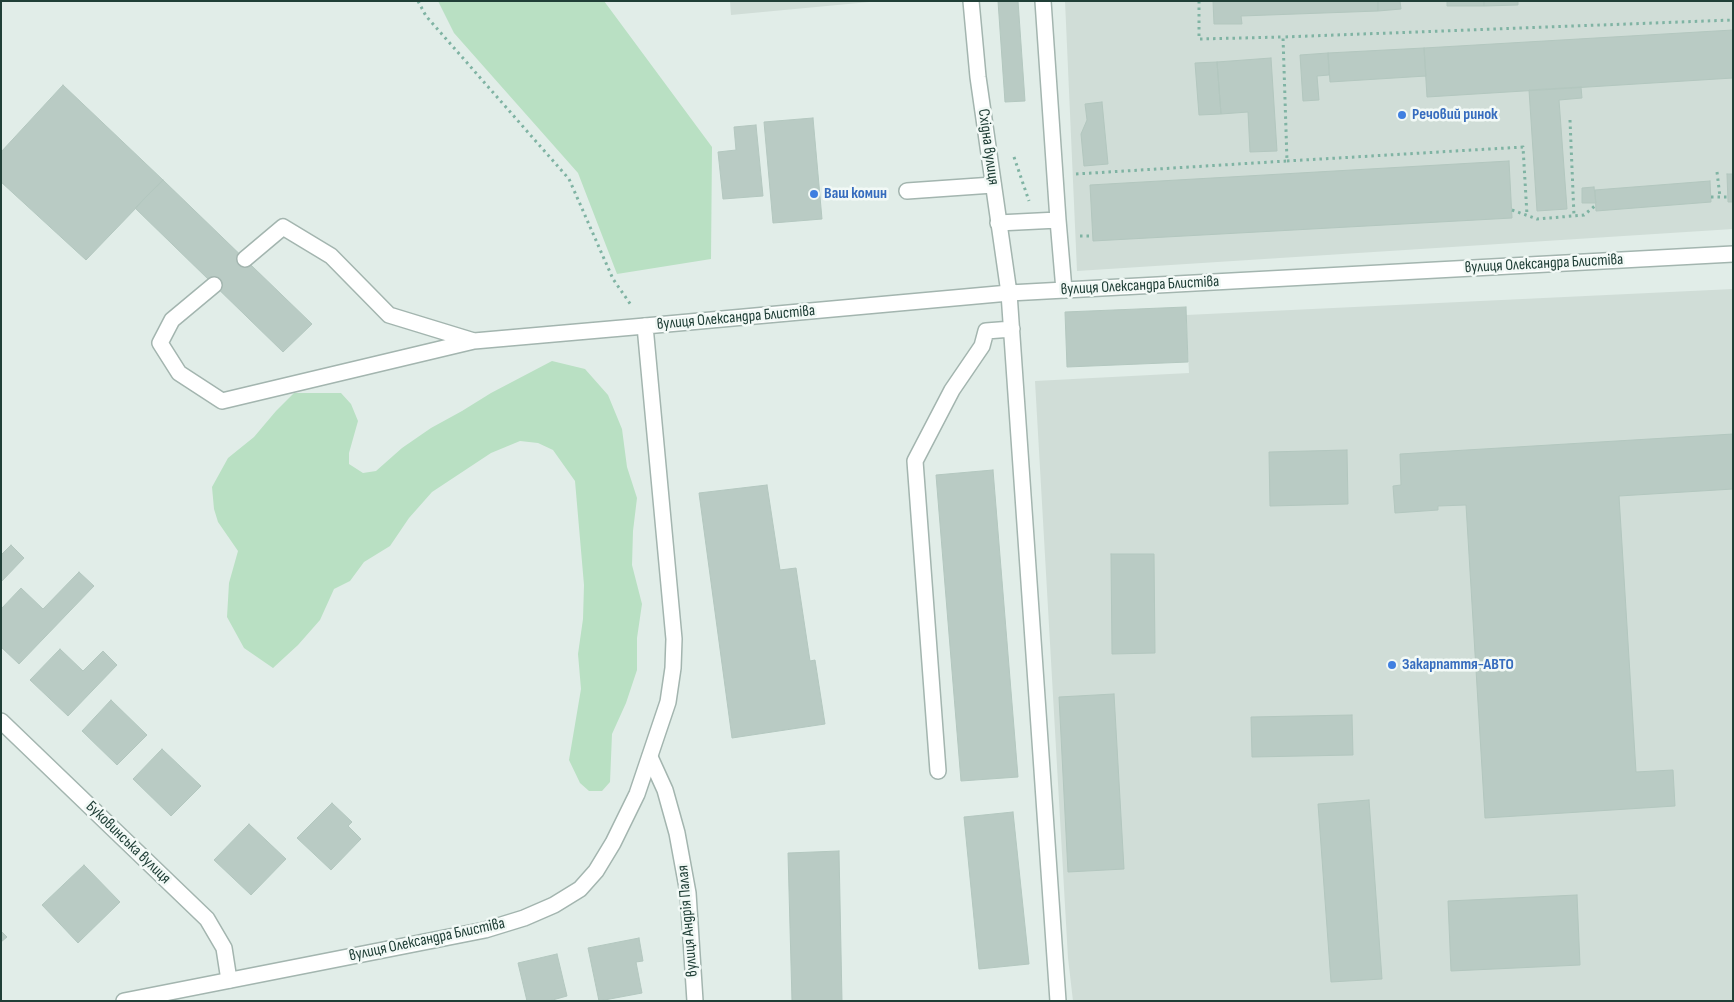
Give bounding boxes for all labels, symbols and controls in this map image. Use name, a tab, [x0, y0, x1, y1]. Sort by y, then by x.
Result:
place label: Речовий ринок	[1412, 105, 1498, 125]
street label: Східна вулиця	[973, 108, 1003, 186]
marker: Речовий ринок	[1396, 109, 1408, 121]
place label: Ваш комин	[824, 184, 887, 204]
marker: Ваш комин	[808, 188, 820, 200]
street label: вулиця Олександра Блистіва	[1464, 250, 1624, 278]
street label: вулиця Олександра Блистіва	[1060, 272, 1220, 300]
street label: вулиця Олександра Блистіва	[656, 302, 816, 334]
place label: Закарпаття-АВТО	[1402, 655, 1514, 675]
marker: Закарпаття-АВТО	[1386, 659, 1398, 671]
street label: Буковинська вулиця	[81, 798, 175, 888]
street label: вулиця Андрія Палая	[674, 864, 702, 978]
street label: вулиця Олександра Блистіва	[347, 914, 507, 966]

